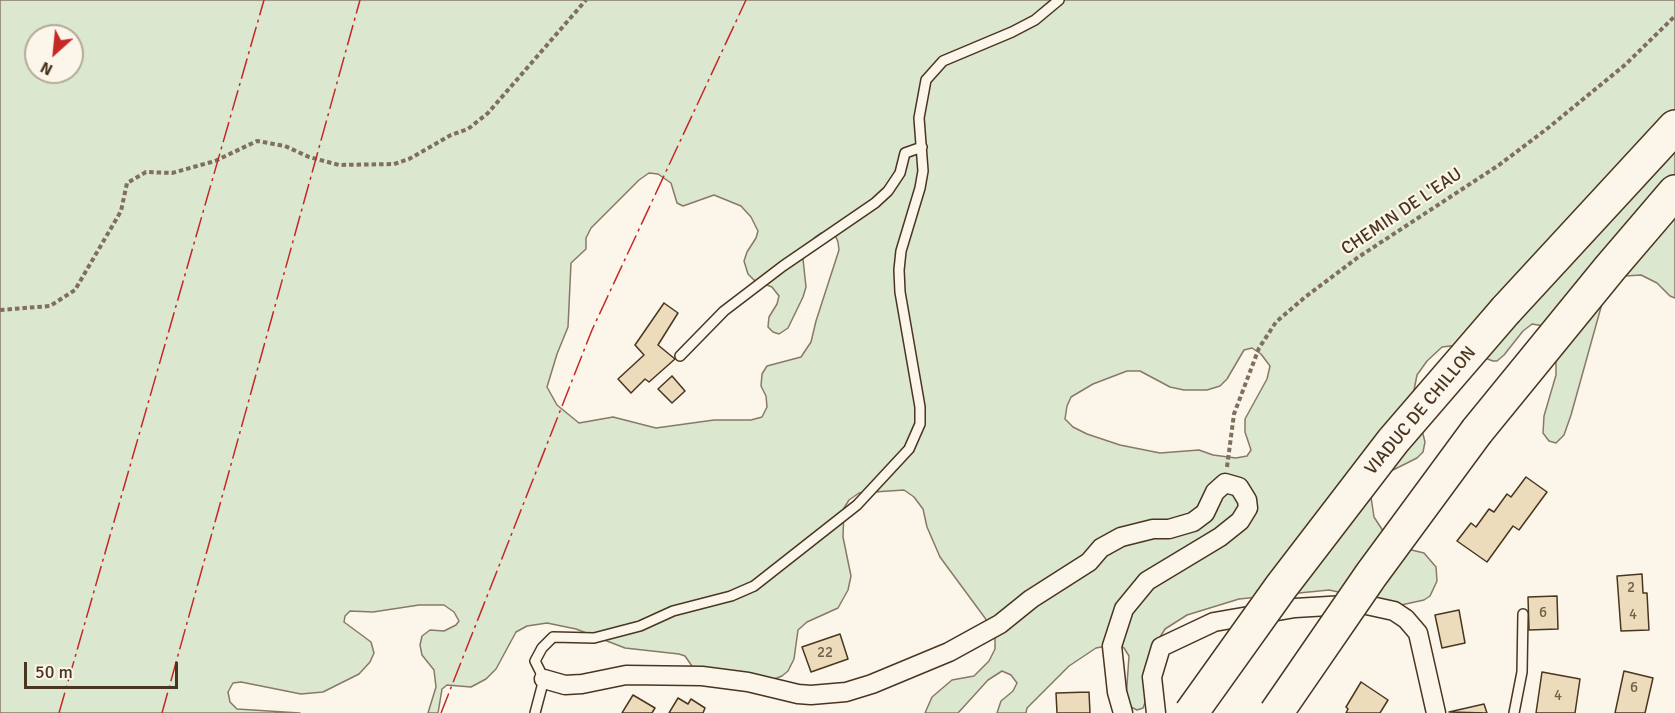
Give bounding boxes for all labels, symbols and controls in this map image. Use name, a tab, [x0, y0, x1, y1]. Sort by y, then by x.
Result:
north arrow	[24, 24, 84, 84]
text: N	[37, 57, 56, 80]
street label: CHEMIN DE L'EAU	[1338, 164, 1466, 260]
street label: VIADUC DE CHILLON	[1361, 342, 1481, 480]
house number: 2	[1627, 579, 1635, 597]
house number: 6	[1539, 604, 1547, 622]
house number: 4	[1629, 606, 1637, 624]
house number: 22	[817, 644, 833, 662]
scale bar	[27, 650, 182, 688]
text: 50 m	[35, 661, 73, 683]
house number: 6	[1630, 679, 1638, 697]
house number: 4	[1554, 687, 1562, 705]

